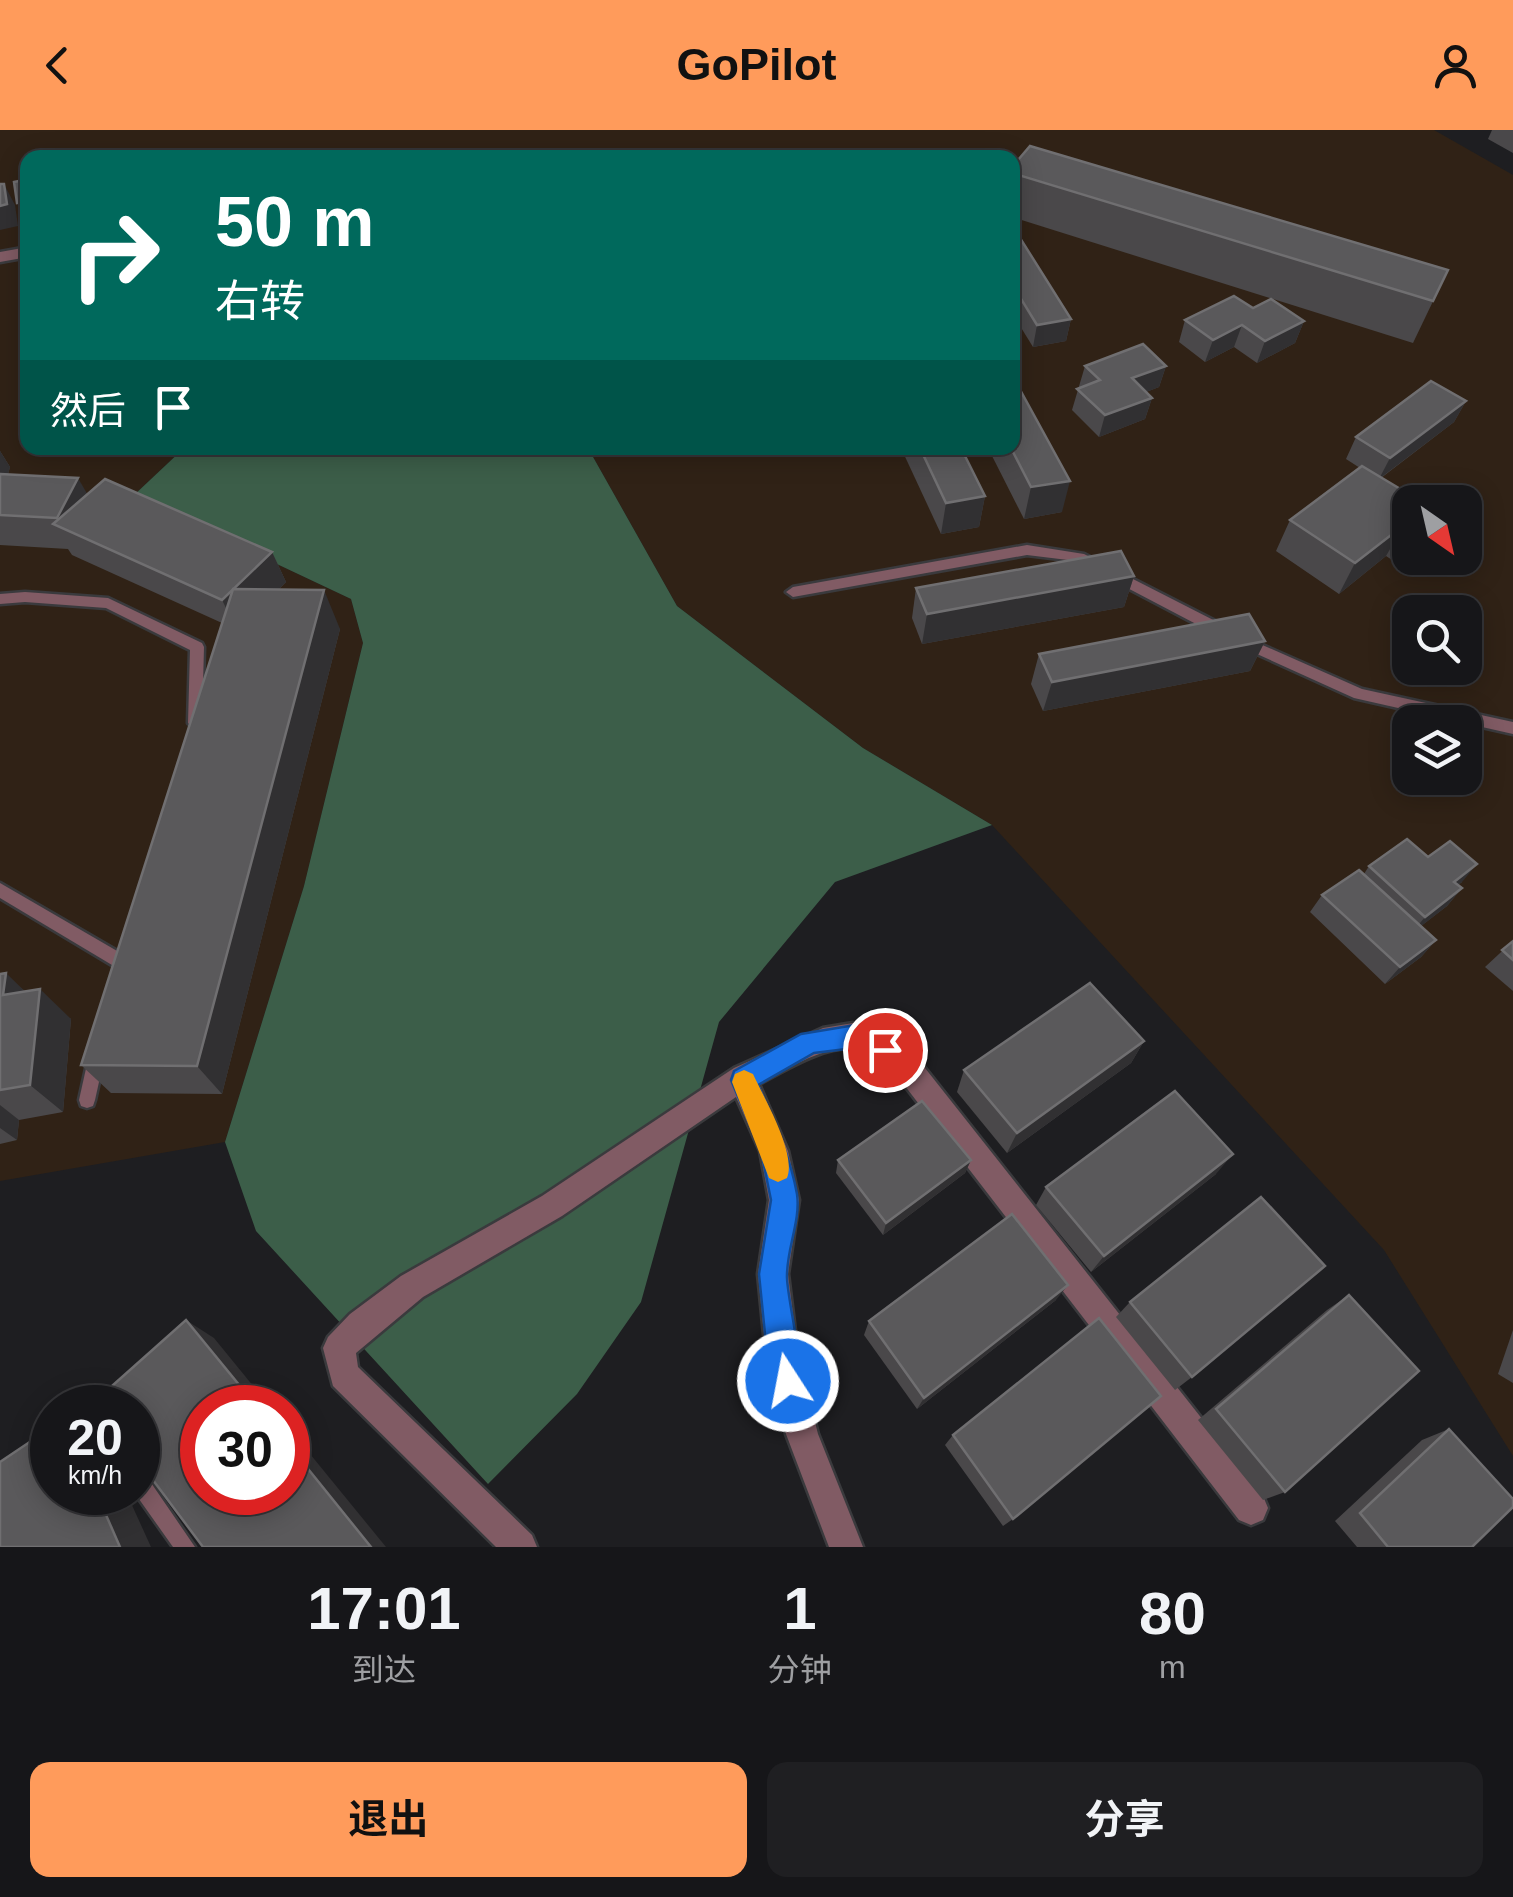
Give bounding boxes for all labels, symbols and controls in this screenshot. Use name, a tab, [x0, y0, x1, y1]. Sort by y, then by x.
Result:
icon: back	[30, 38, 85, 93]
icon: person	[1428, 38, 1483, 93]
text: GoPilot	[677, 39, 836, 90]
text: 50 m	[215, 183, 375, 261]
icon: right	[50, 190, 180, 320]
text: 右转	[215, 276, 305, 327]
icon: arrive	[146, 380, 201, 435]
text: 然后	[50, 390, 126, 432]
north arrow	[1392, 485, 1482, 575]
map controls	[1392, 485, 1482, 795]
button: search	[1392, 595, 1482, 685]
button: layers	[1392, 705, 1482, 795]
pin	[843, 1008, 928, 1093]
icon: arrive	[858, 1023, 913, 1078]
position arrow	[736, 1329, 840, 1433]
speed limit sign: 30	[180, 1385, 310, 1515]
text: 20	[67, 1410, 123, 1466]
text: km/h	[68, 1461, 122, 1489]
text: 17:01	[307, 1575, 461, 1642]
text: 1	[783, 1575, 817, 1642]
text: 80	[1139, 1580, 1206, 1647]
text: m	[1159, 1649, 1186, 1685]
text: 到达	[352, 1652, 416, 1688]
text: 分钟	[768, 1652, 832, 1688]
button: 退出	[30, 1762, 747, 1877]
button: 分享	[767, 1762, 1483, 1877]

